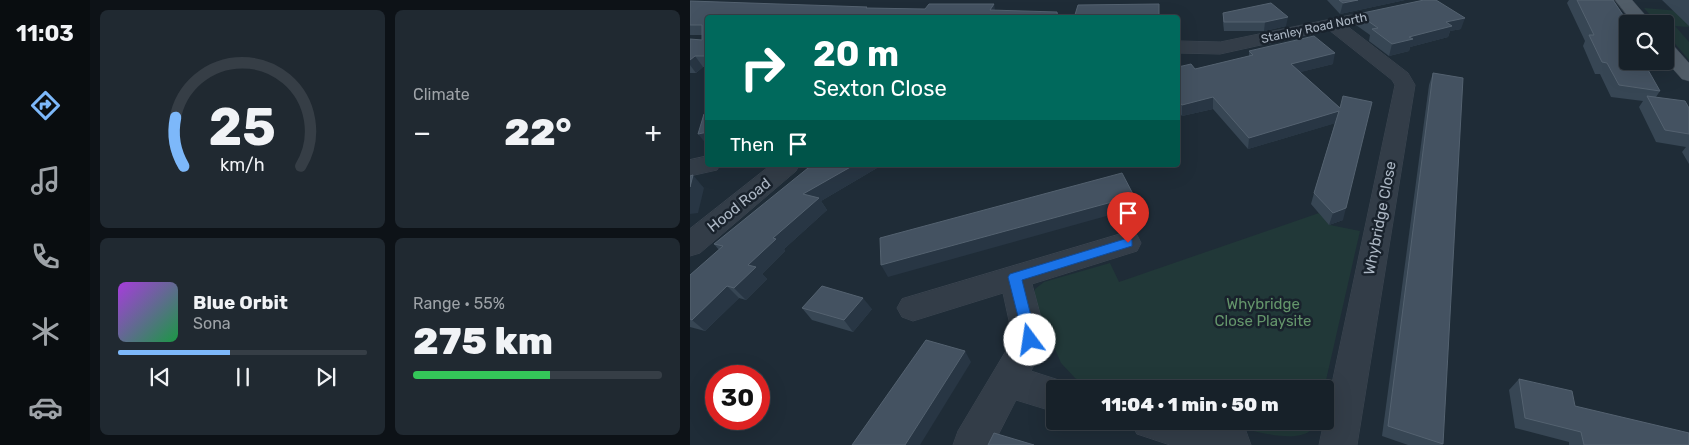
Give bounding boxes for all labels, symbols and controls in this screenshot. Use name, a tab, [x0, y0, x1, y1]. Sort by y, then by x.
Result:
street label: Stanley Road North	[1260, 10, 1368, 46]
map controls	[1619, 15, 1674, 70]
button: search	[1619, 15, 1674, 70]
text: 11:03	[16, 20, 74, 47]
text: 20 m	[813, 33, 899, 75]
icon: right	[730, 35, 795, 100]
text: Sexton Close	[813, 75, 947, 102]
text: Climate	[413, 85, 470, 104]
icon: directions	[28, 88, 63, 123]
text: 25	[209, 96, 276, 158]
text: 22°	[504, 109, 572, 155]
text: −	[413, 116, 431, 149]
text: +	[645, 116, 662, 149]
icon: arrive	[784, 130, 812, 158]
text: Then	[730, 133, 774, 156]
text: km/h	[220, 154, 265, 175]
street label: Whybridge Close	[1360, 159, 1400, 277]
icon: music	[28, 163, 63, 198]
street label: Hood Road	[704, 174, 774, 236]
pin	[1107, 192, 1149, 243]
icon: arrive	[1114, 199, 1142, 227]
icon: phone	[28, 239, 63, 274]
text: Blue Orbit	[193, 291, 288, 314]
text: Range · 55%	[413, 294, 505, 313]
park label: Whybridge Close Playsite	[1215, 295, 1311, 330]
position arrow	[1003, 313, 1055, 365]
icon: climate	[28, 314, 63, 349]
text: Sona	[193, 314, 231, 333]
text: 275 km	[413, 318, 553, 364]
icon: previous	[146, 363, 174, 391]
icon: pause	[229, 363, 257, 391]
icon: next	[312, 363, 340, 391]
speed limit sign: 30	[705, 365, 770, 430]
icon: car	[28, 390, 63, 425]
text: 11:04 · 1 min · 50 m	[1101, 393, 1279, 416]

